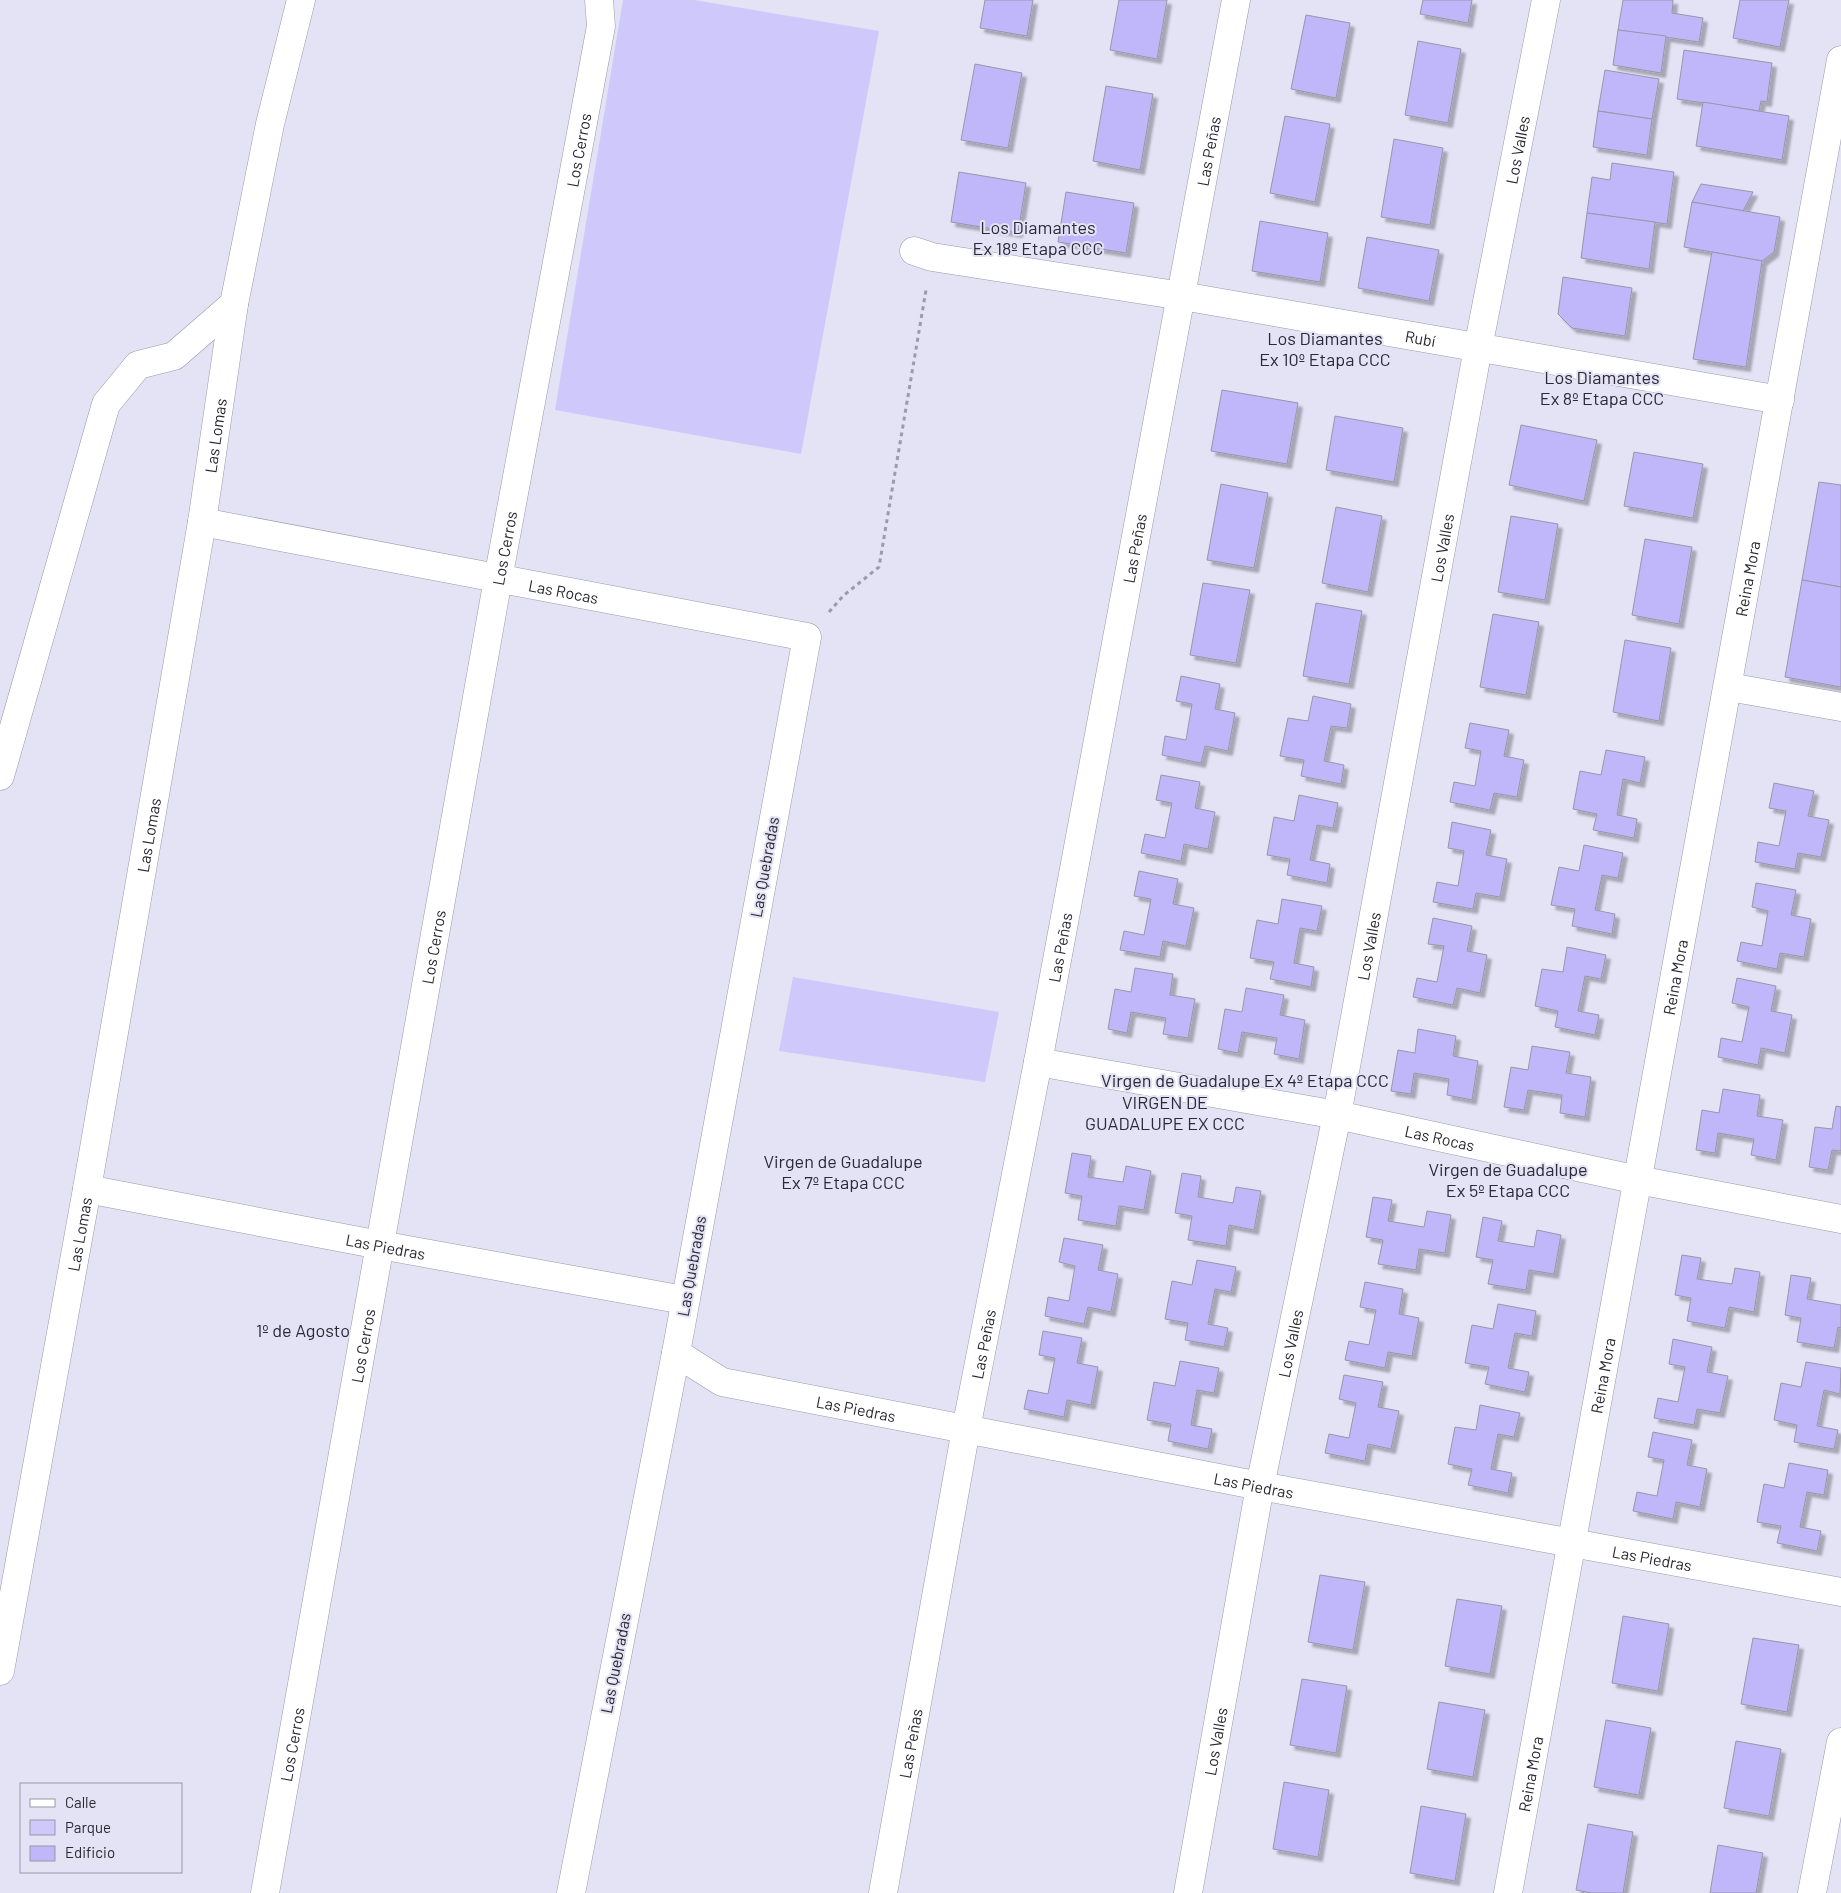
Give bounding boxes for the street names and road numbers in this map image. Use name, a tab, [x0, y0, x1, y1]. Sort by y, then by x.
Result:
street label: Los Cerros	[562, 111, 594, 188]
street label: Los Valles	[1501, 114, 1533, 186]
street label: Las Peñas	[1192, 115, 1224, 187]
street label: Rubí	[1404, 325, 1438, 350]
street label: Las Lomas	[200, 397, 230, 474]
street label: Los Cerros	[488, 509, 520, 587]
street label: Las Peñas	[1118, 512, 1150, 585]
street label: Los Valles	[1426, 512, 1457, 583]
street label: Reina Mora	[1731, 539, 1763, 618]
street label: Las Rocas	[527, 575, 600, 607]
street label: Las Lomas	[132, 796, 164, 874]
street label: Las Quebradas	[746, 815, 782, 919]
street label: Los Cerros	[417, 908, 449, 985]
street label: Los Valles	[1352, 910, 1384, 982]
street label: Las Peñas	[1044, 911, 1075, 984]
street label: Reina Mora	[1658, 938, 1691, 1016]
street label: Las Rocas	[1403, 1120, 1477, 1154]
street label: Las Lomas	[63, 1195, 95, 1273]
street label: Las Quebradas	[673, 1214, 709, 1318]
street label: Las Piedras	[344, 1229, 427, 1263]
street label: Los Cerros	[346, 1307, 378, 1384]
street label: Las Peñas	[967, 1308, 999, 1380]
street label: Los Valles	[1273, 1308, 1306, 1379]
street label: Reina Mora	[1586, 1336, 1618, 1415]
street label: Las Piedras	[815, 1391, 898, 1425]
street label: Las Piedras	[1212, 1468, 1295, 1501]
street label: Las Piedras	[1611, 1541, 1694, 1574]
street label: Las Quebradas	[596, 1611, 634, 1715]
street label: Los Cerros	[275, 1706, 307, 1783]
street label: Los Valles	[1199, 1706, 1230, 1777]
street label: Las Peñas	[894, 1707, 925, 1780]
street label: Reina Mora	[1513, 1735, 1546, 1813]

